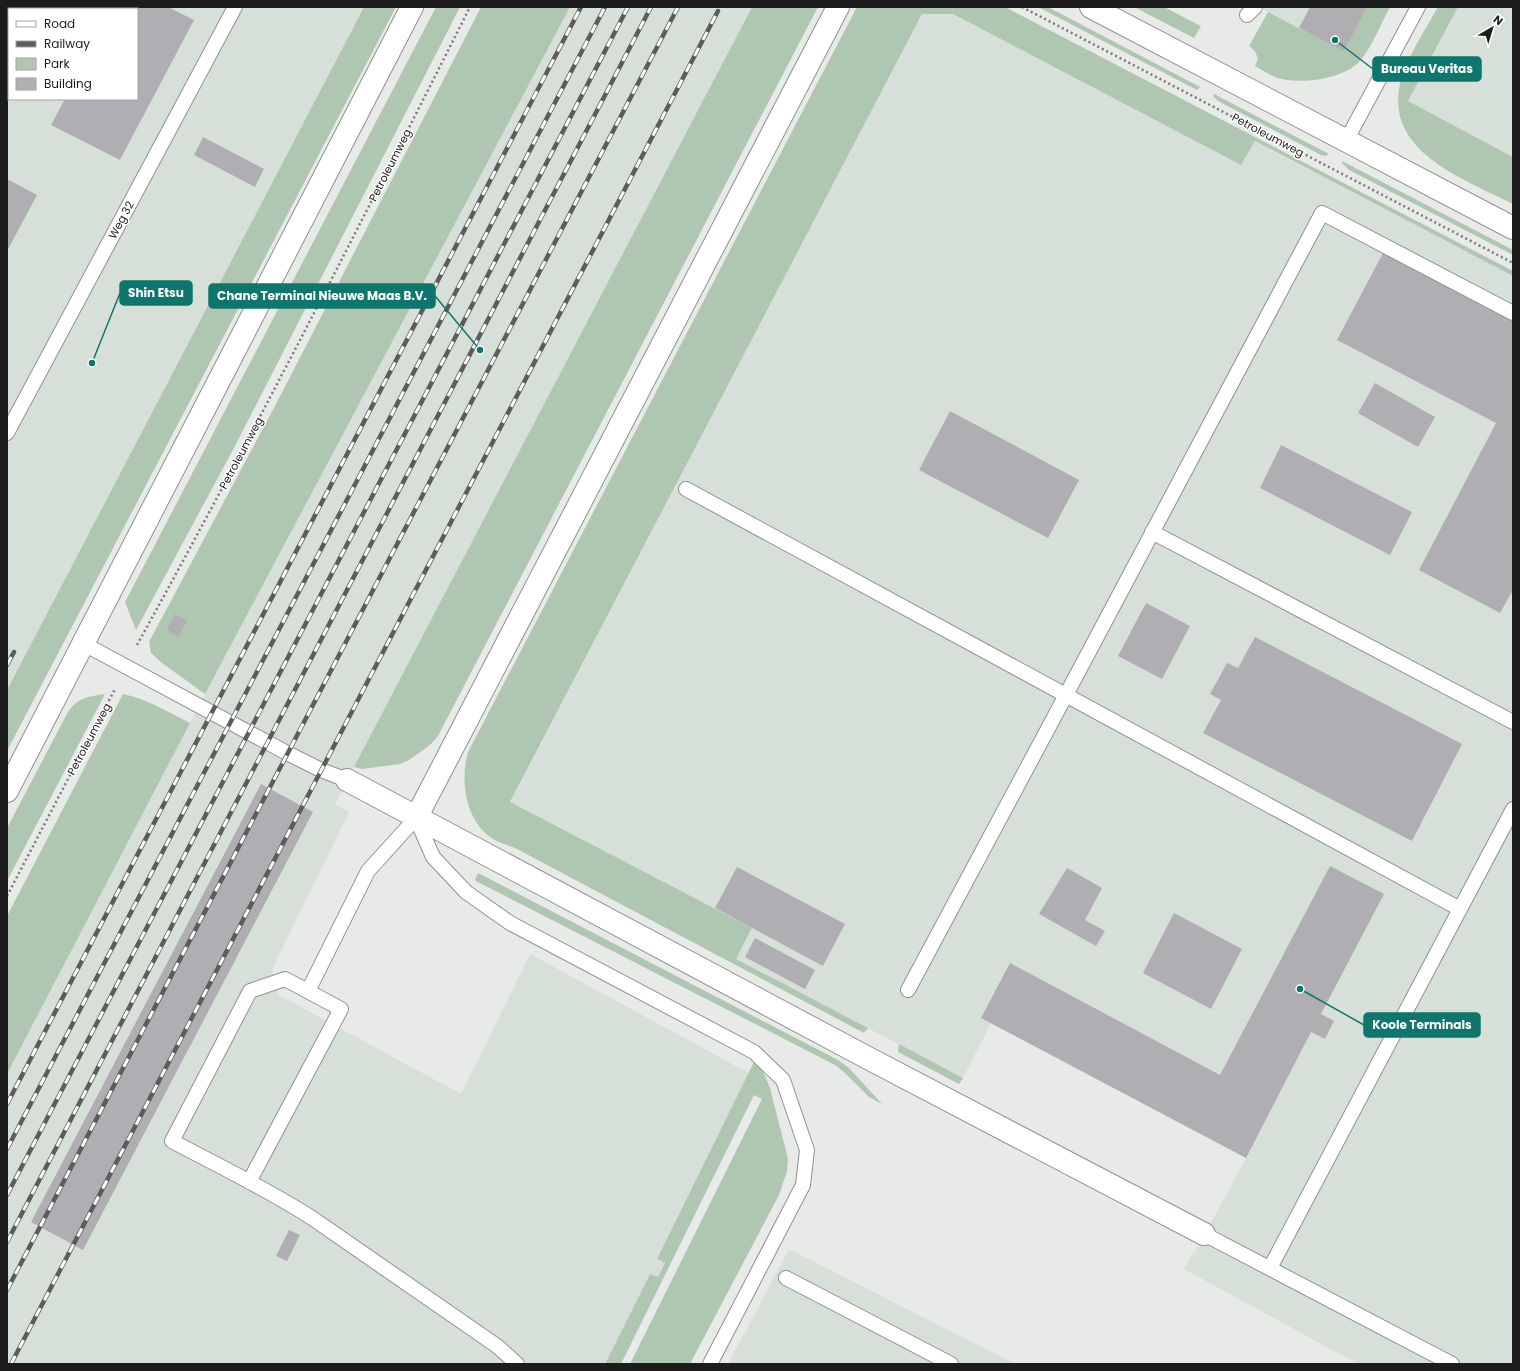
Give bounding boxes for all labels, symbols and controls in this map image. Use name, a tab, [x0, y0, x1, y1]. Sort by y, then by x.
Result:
legend	[8, 8, 138, 100]
north arrow	[1472, 8, 1512, 48]
text: N	[1490, 11, 1506, 29]
text: Road	[44, 15, 75, 32]
text: Railway	[44, 35, 90, 52]
text: Park	[44, 55, 71, 72]
callout: Bureau Veritas	[1373, 57, 1481, 81]
text: Bureau Veritas	[1381, 60, 1473, 77]
text: Building	[44, 75, 92, 92]
street label: Petroleumweg	[1229, 109, 1307, 161]
street label: Petroleumweg	[365, 126, 415, 204]
street label: Weg 32	[104, 198, 138, 242]
callout: Shin Etsu	[120, 281, 192, 305]
text: Shin Etsu	[128, 284, 184, 301]
callout: Chane Terminal Nieuwe Maas B.V.	[209, 284, 435, 308]
text: Chane Terminal Nieuwe Maas B.V.	[217, 287, 427, 304]
street label: Petroleumweg	[215, 414, 267, 492]
street label: Petroleumweg	[63, 700, 115, 778]
callout: Koole Terminals	[1364, 1013, 1480, 1037]
text: Koole Terminals	[1372, 1016, 1472, 1033]

